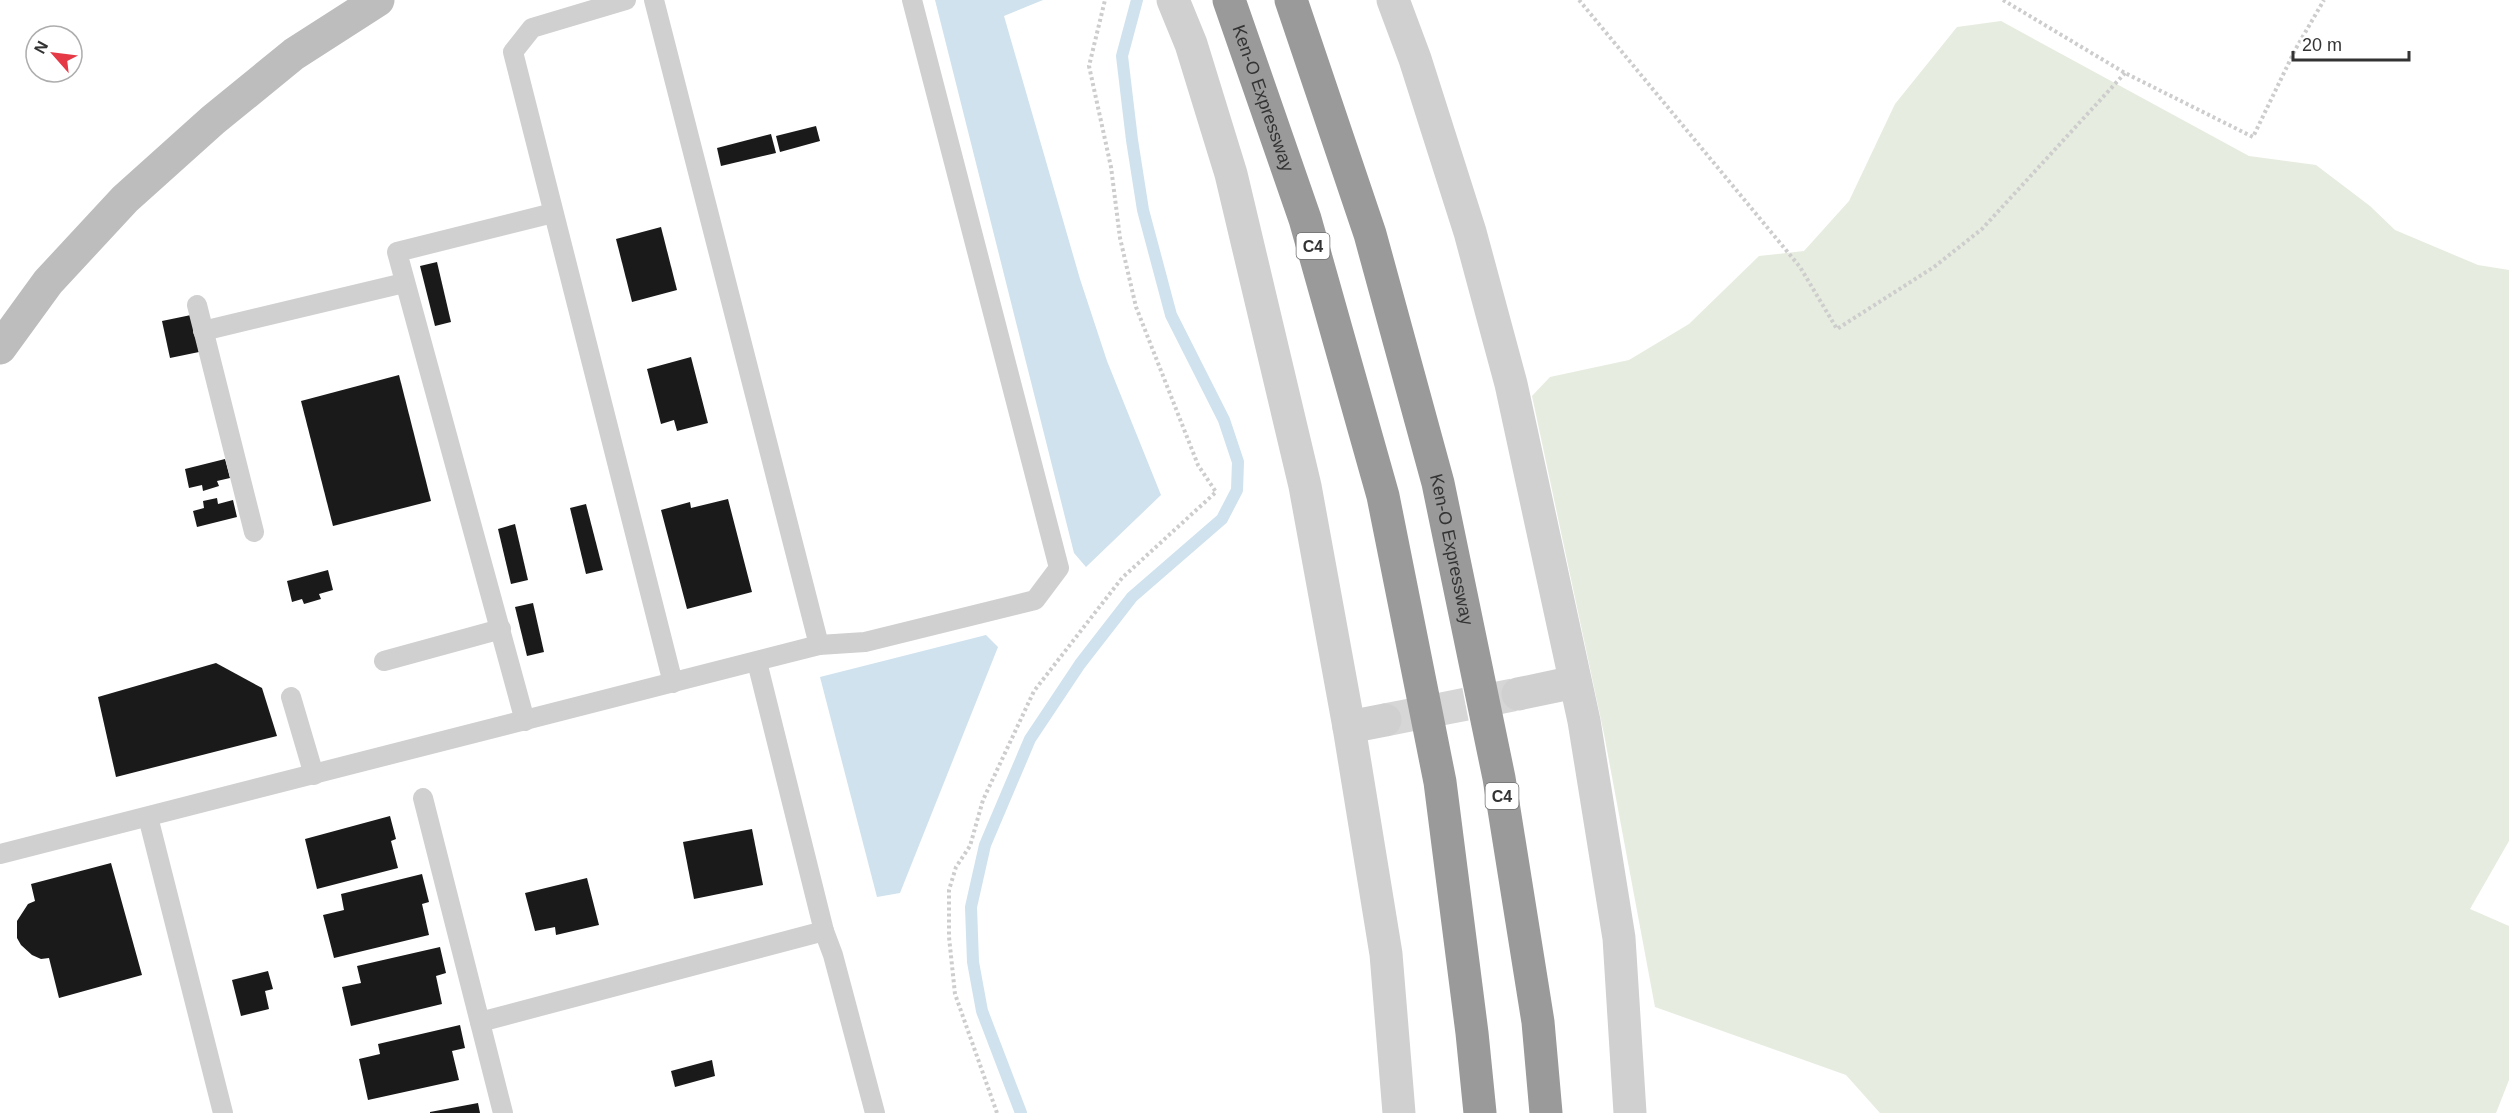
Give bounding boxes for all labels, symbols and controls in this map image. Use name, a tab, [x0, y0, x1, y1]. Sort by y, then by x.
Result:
street label: Ken-O Expressway	[1228, 22, 1298, 174]
north arrow	[24, 24, 84, 84]
scale bar	[2293, 24, 2408, 62]
text: 20 m	[2302, 35, 2342, 55]
text: N	[31, 38, 51, 56]
road number: C4	[1296, 233, 1330, 259]
street label: Ken-O Expressway	[1426, 472, 1477, 627]
road number: C4	[1486, 783, 1518, 809]

